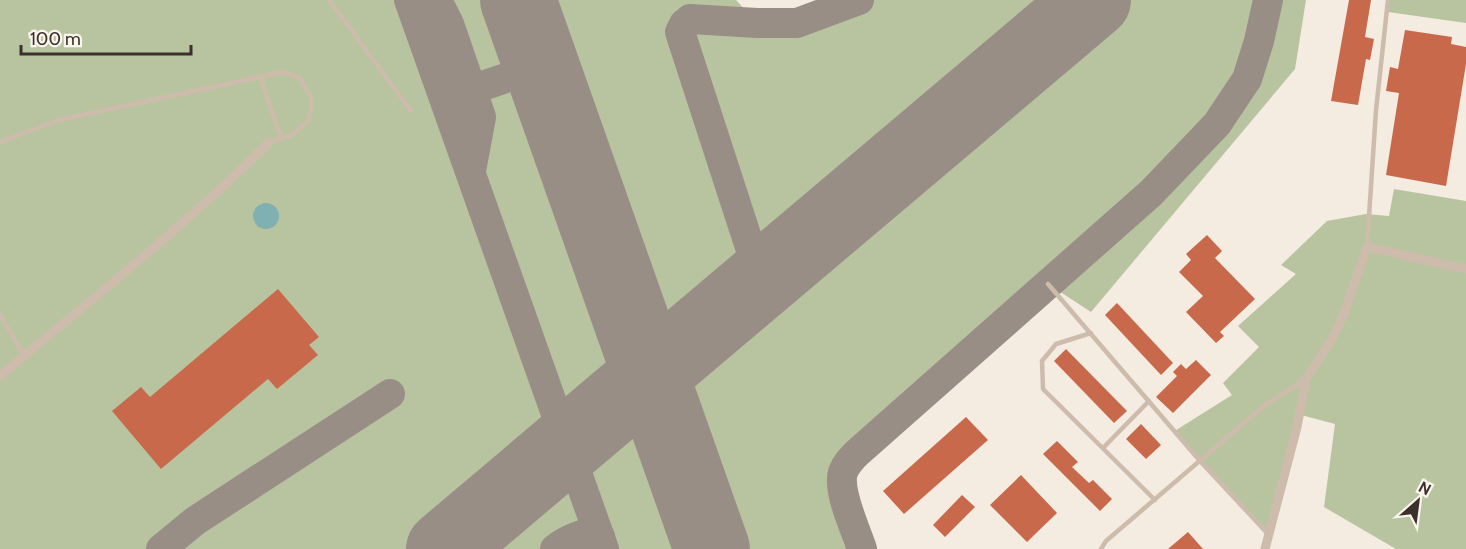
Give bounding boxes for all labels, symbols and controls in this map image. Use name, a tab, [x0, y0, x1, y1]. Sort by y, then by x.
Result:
scale bar	[21, 18, 190, 56]
text: 100 m	[30, 28, 81, 50]
north arrow	[1388, 471, 1448, 531]
text: N	[1415, 477, 1434, 499]

